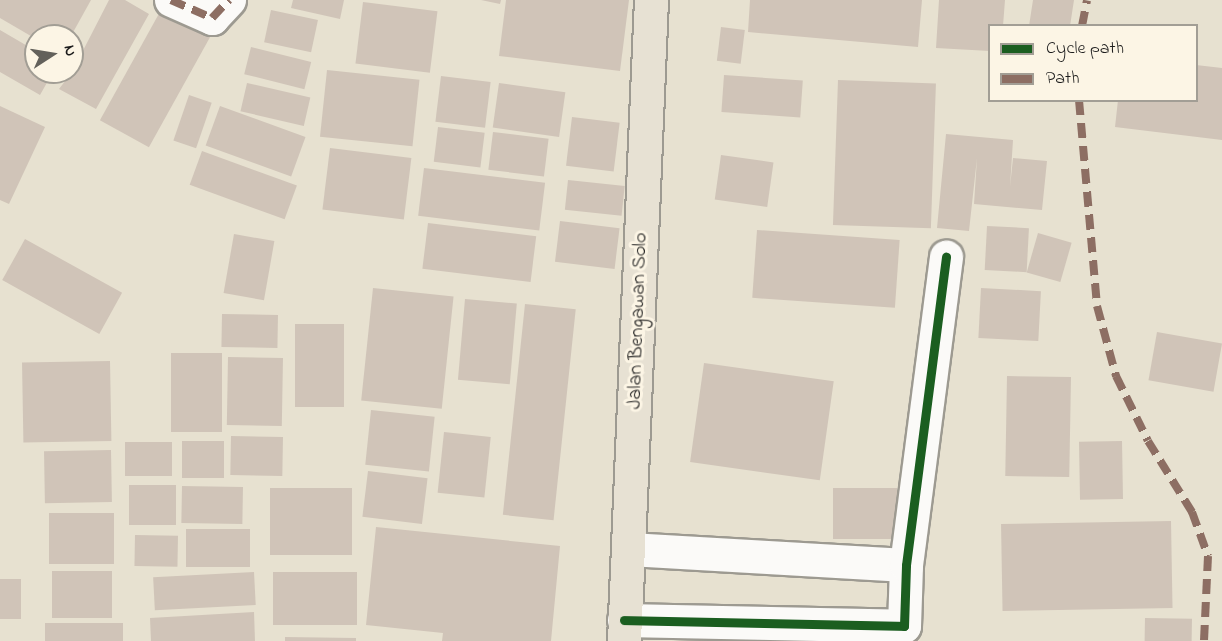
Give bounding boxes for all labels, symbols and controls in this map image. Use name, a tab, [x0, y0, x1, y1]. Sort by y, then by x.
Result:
north arrow	[24, 24, 84, 84]
legend	[988, 24, 1198, 102]
text: Cycle path	[1046, 36, 1124, 62]
text: N	[57, 43, 83, 58]
text: Path	[1046, 66, 1080, 92]
street label: Jalan Bengawan Solo	[623, 232, 653, 410]

